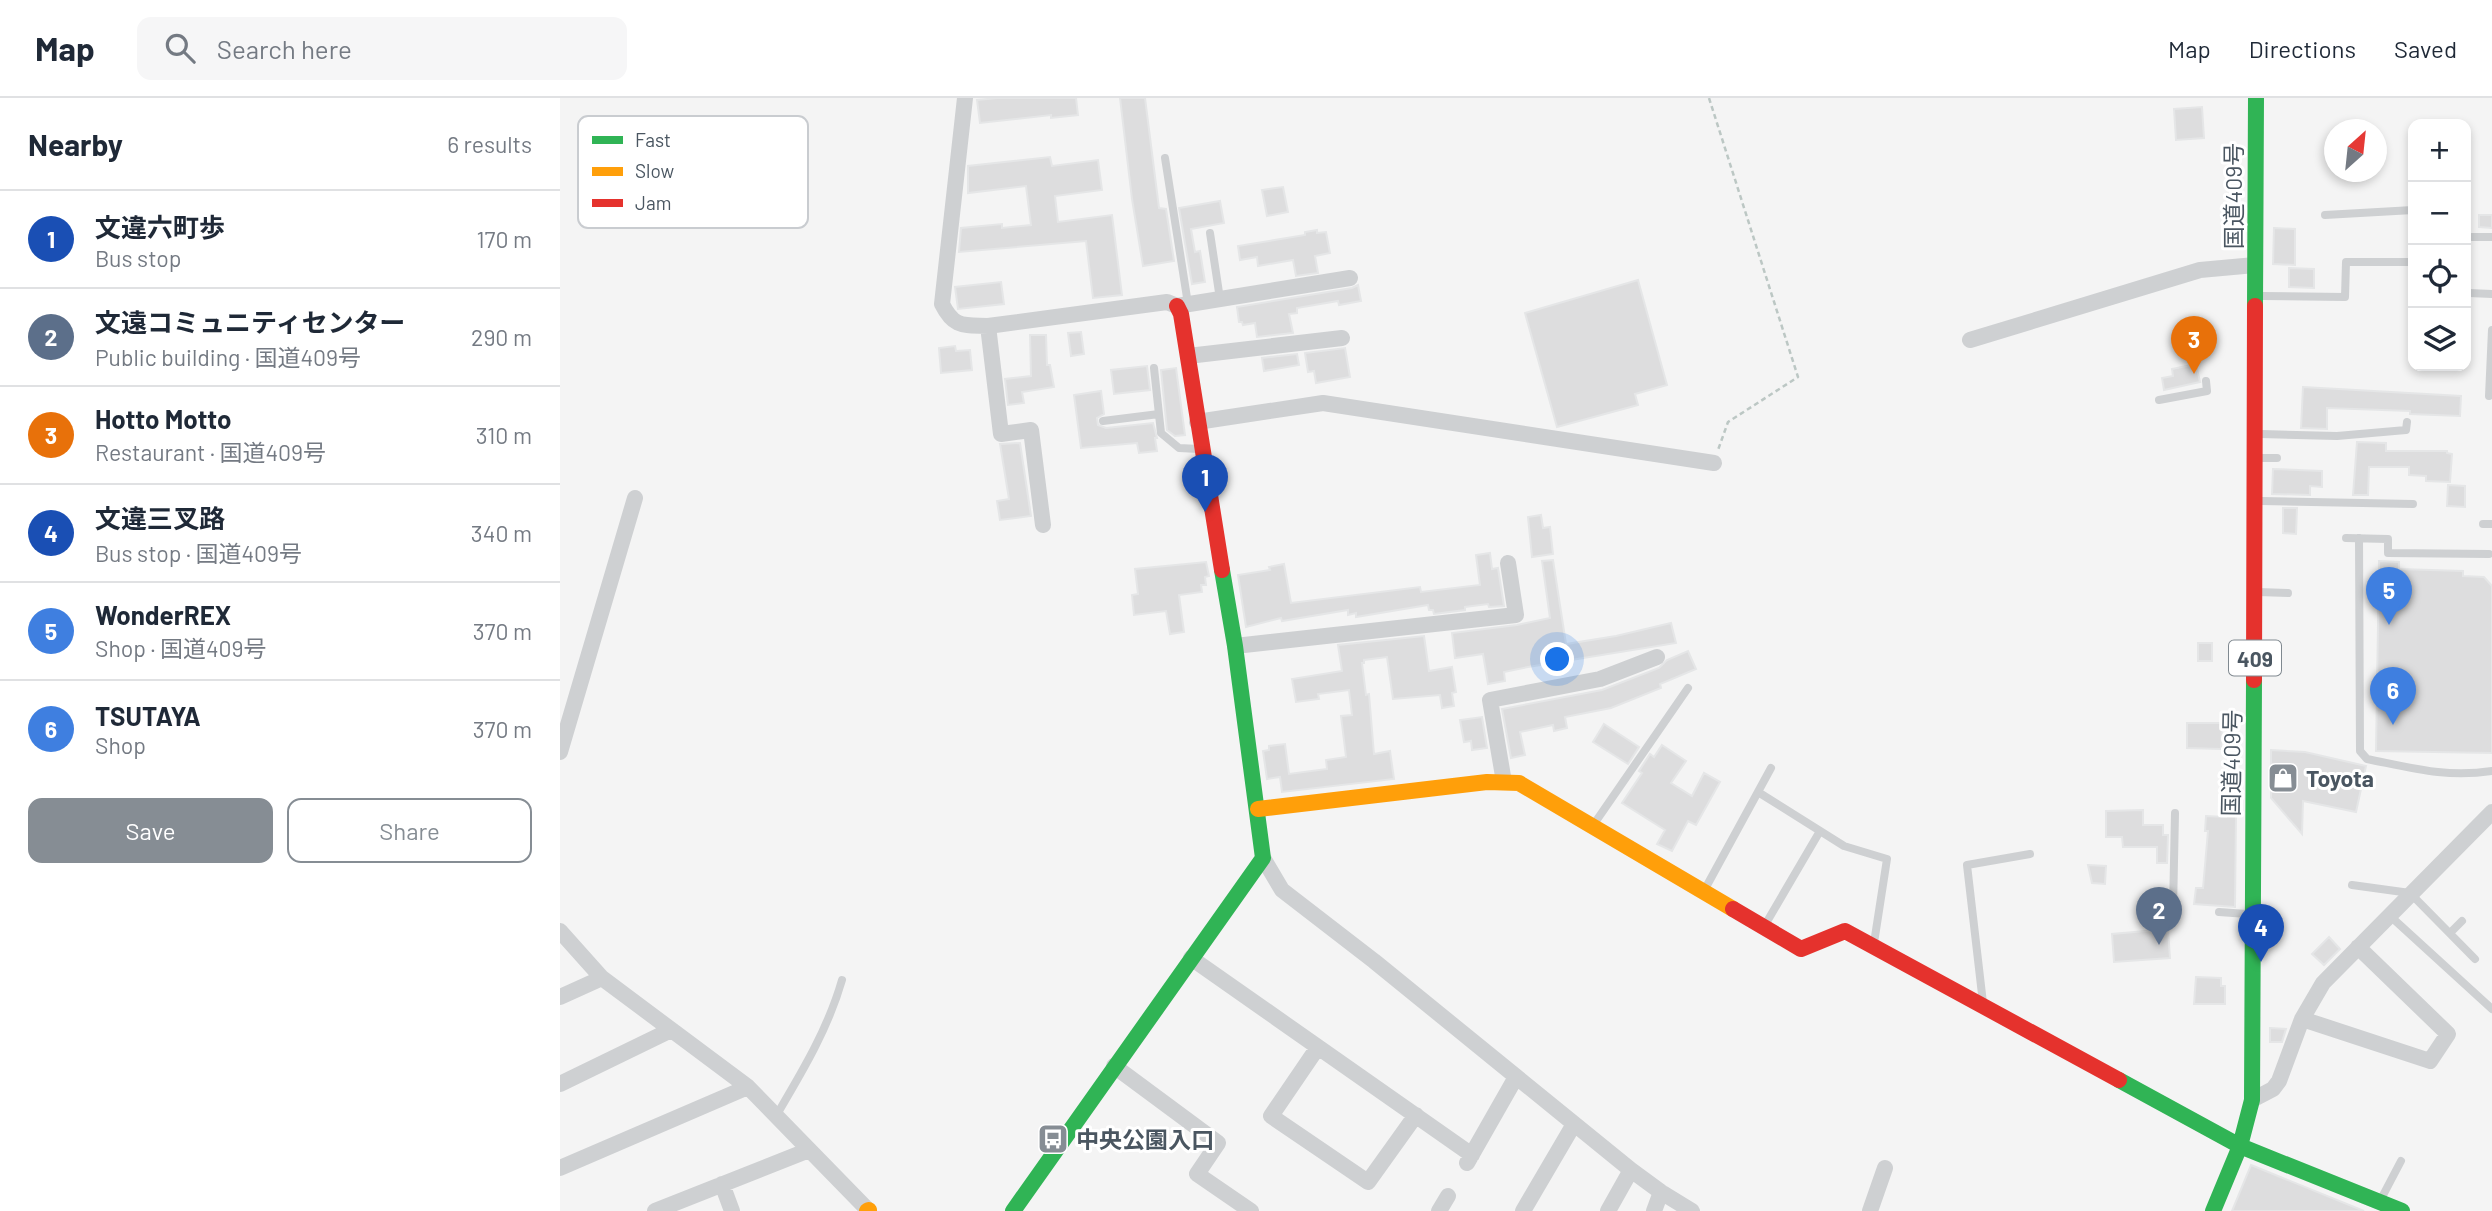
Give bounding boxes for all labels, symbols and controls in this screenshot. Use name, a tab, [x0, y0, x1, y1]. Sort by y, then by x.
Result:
search box	[137, 17, 627, 80]
text: Map	[35, 28, 95, 68]
icon: search	[161, 29, 199, 67]
text: Search here	[217, 33, 352, 64]
text: Map	[2168, 34, 2211, 63]
text: Directions	[2249, 34, 2356, 63]
text: Saved	[2394, 34, 2457, 63]
legend	[578, 116, 808, 228]
north arrow	[2324, 119, 2387, 182]
map controls	[2408, 119, 2471, 371]
button: +	[2408, 119, 2471, 182]
text: Nearby	[28, 126, 123, 162]
text: Fast	[635, 128, 671, 151]
text: 6 results	[447, 130, 532, 158]
street label: 国道409号	[2219, 143, 2247, 249]
text: Slow	[635, 159, 674, 182]
button: −	[2408, 182, 2471, 245]
text: Jam	[635, 191, 671, 214]
text: 文違六町歩	[95, 211, 225, 242]
text: 1	[47, 225, 55, 253]
text: 170 m	[476, 225, 532, 253]
text: Bus stop	[95, 244, 181, 272]
button: locate	[2408, 245, 2471, 308]
text: 文遠コミュニティセンター	[95, 306, 405, 337]
button: layers	[2408, 308, 2471, 371]
pin: 3	[2171, 316, 2217, 374]
text: 2	[45, 323, 57, 351]
text: 290 m	[471, 323, 532, 351]
text: Public building · 国道409号	[95, 343, 361, 371]
text: Hotto Motto	[95, 403, 231, 434]
text: 3	[45, 421, 57, 449]
text: 310 m	[476, 421, 532, 449]
text: Restaurant · 国道409号	[95, 438, 326, 466]
pin: 1	[1182, 454, 1228, 512]
text: 文違三叉路	[95, 502, 225, 533]
text: 4	[44, 519, 58, 547]
text: 340 m	[471, 519, 532, 547]
text: Bus stop · 国道409号	[95, 539, 302, 567]
pin: 5	[2366, 567, 2412, 625]
text: WonderREX	[95, 599, 231, 630]
text: 5	[45, 617, 57, 645]
text: 370 m	[473, 617, 532, 645]
text: Shop · 国道409号	[95, 634, 267, 662]
road number: 409	[2229, 640, 2281, 676]
your location	[1540, 642, 1574, 676]
pin: 6	[2370, 667, 2416, 725]
text: TSUTAYA	[95, 700, 201, 731]
street label: 国道409号	[2216, 709, 2246, 817]
text: 6	[45, 715, 57, 743]
text: 370 m	[473, 715, 532, 743]
text: Shop	[95, 731, 146, 759]
shop icon: Toyota	[2266, 761, 2300, 795]
place label: Toyota	[2306, 764, 2374, 792]
button: Save	[28, 798, 273, 863]
button: Share	[287, 798, 532, 863]
pin: 2	[2136, 887, 2182, 945]
pin: 4	[2238, 904, 2284, 962]
bus stop icon: 中央公園入口	[1036, 1122, 1070, 1156]
place label: 中央公園入口	[1076, 1125, 1214, 1153]

